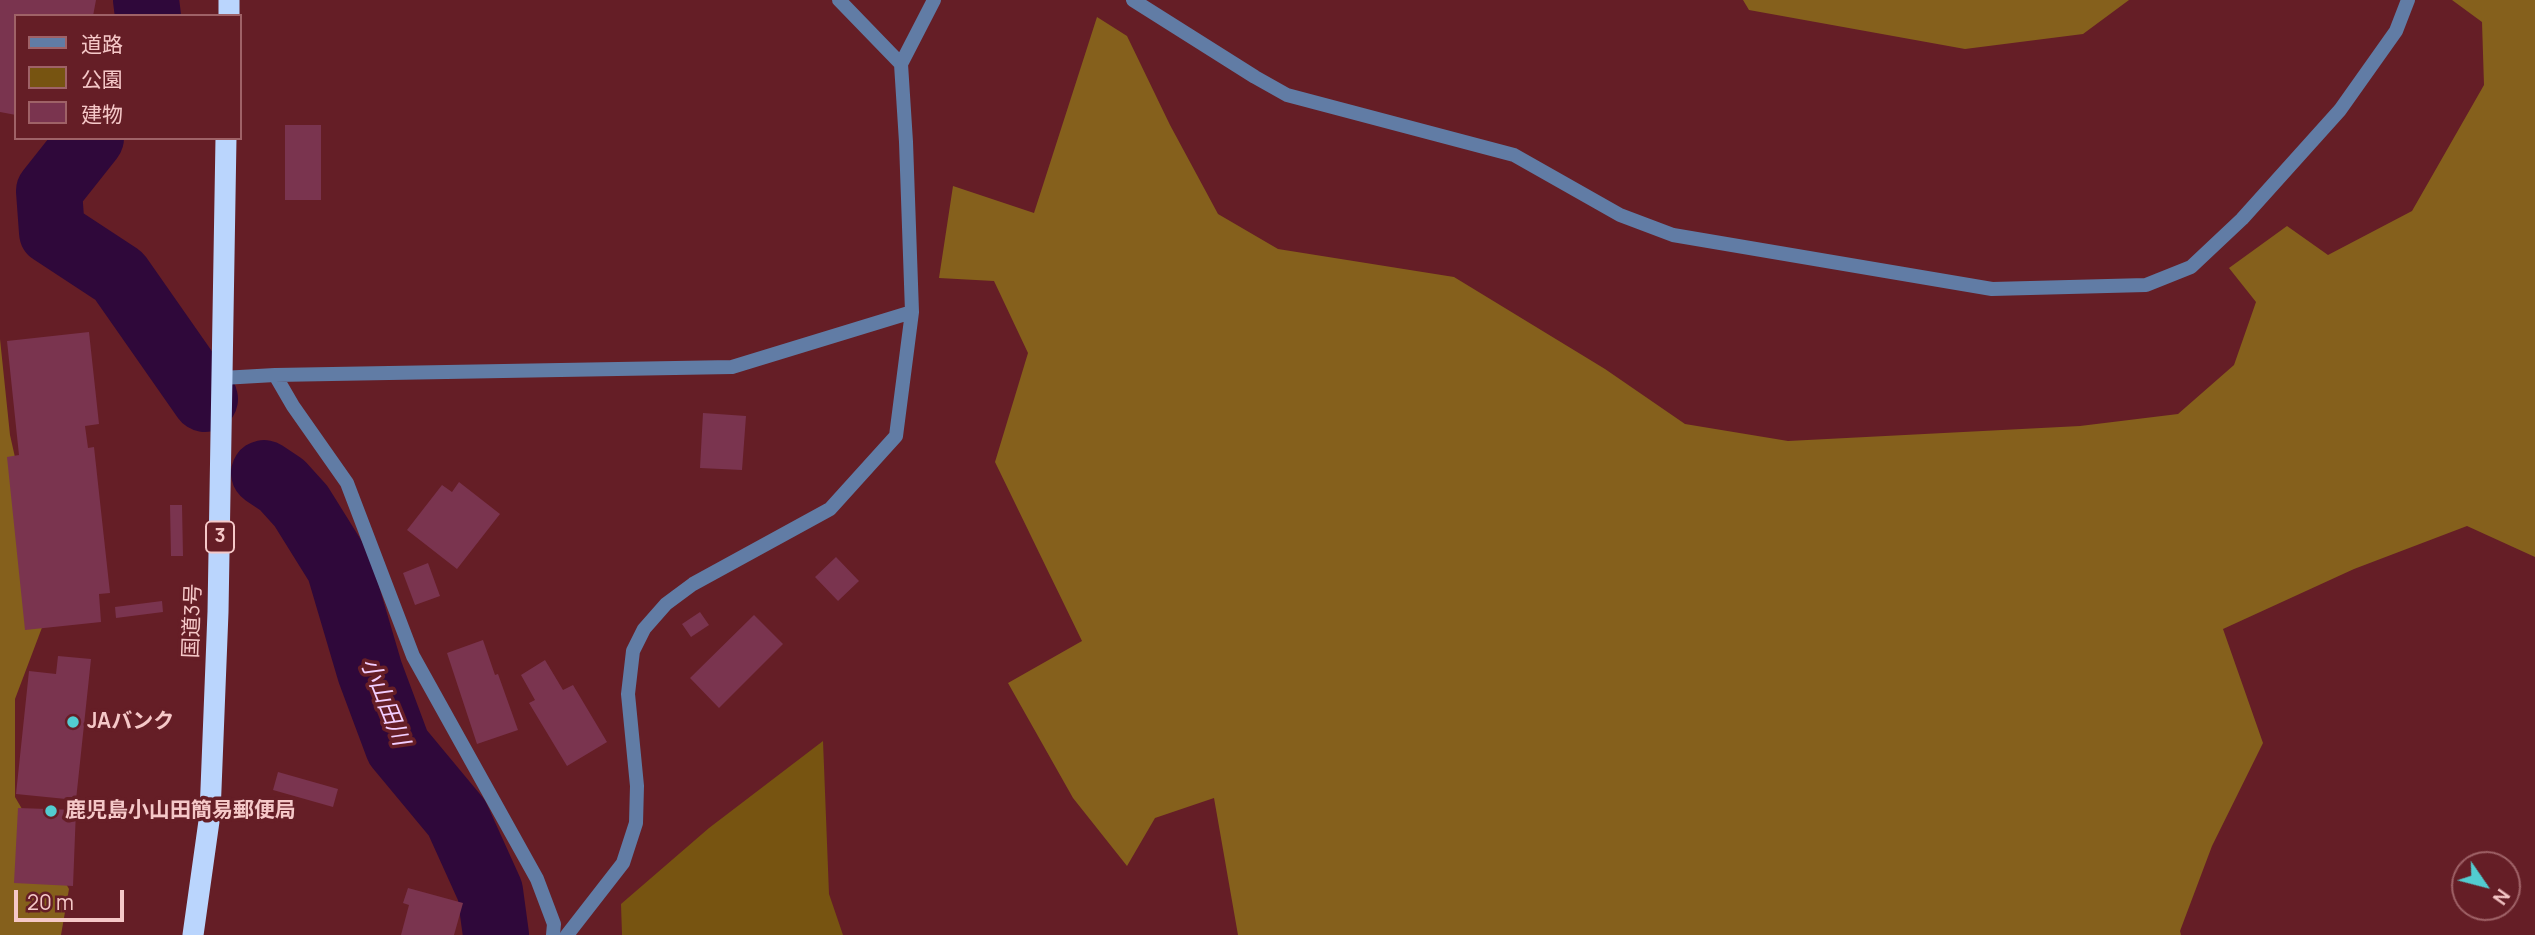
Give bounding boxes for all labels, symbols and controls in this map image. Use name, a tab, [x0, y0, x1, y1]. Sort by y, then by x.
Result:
legend	[14, 14, 242, 140]
text: 道路	[81, 30, 123, 58]
text: 公園	[81, 65, 123, 93]
text: 建物	[81, 100, 123, 128]
road number: 3	[206, 522, 234, 552]
street label: 国道3号	[179, 583, 207, 659]
water label: 小山田川	[354, 654, 414, 750]
place label: JAバンク	[87, 709, 174, 735]
marker: JAバンク	[65, 714, 81, 730]
place label: 鹿児島小山田簡易郵便局	[65, 798, 296, 824]
marker: 鹿児島小山田簡易郵便局	[43, 803, 59, 819]
north arrow	[2451, 851, 2521, 921]
scale bar	[18, 876, 128, 920]
text: N	[2487, 884, 2516, 910]
text: 20 m	[27, 888, 74, 916]

